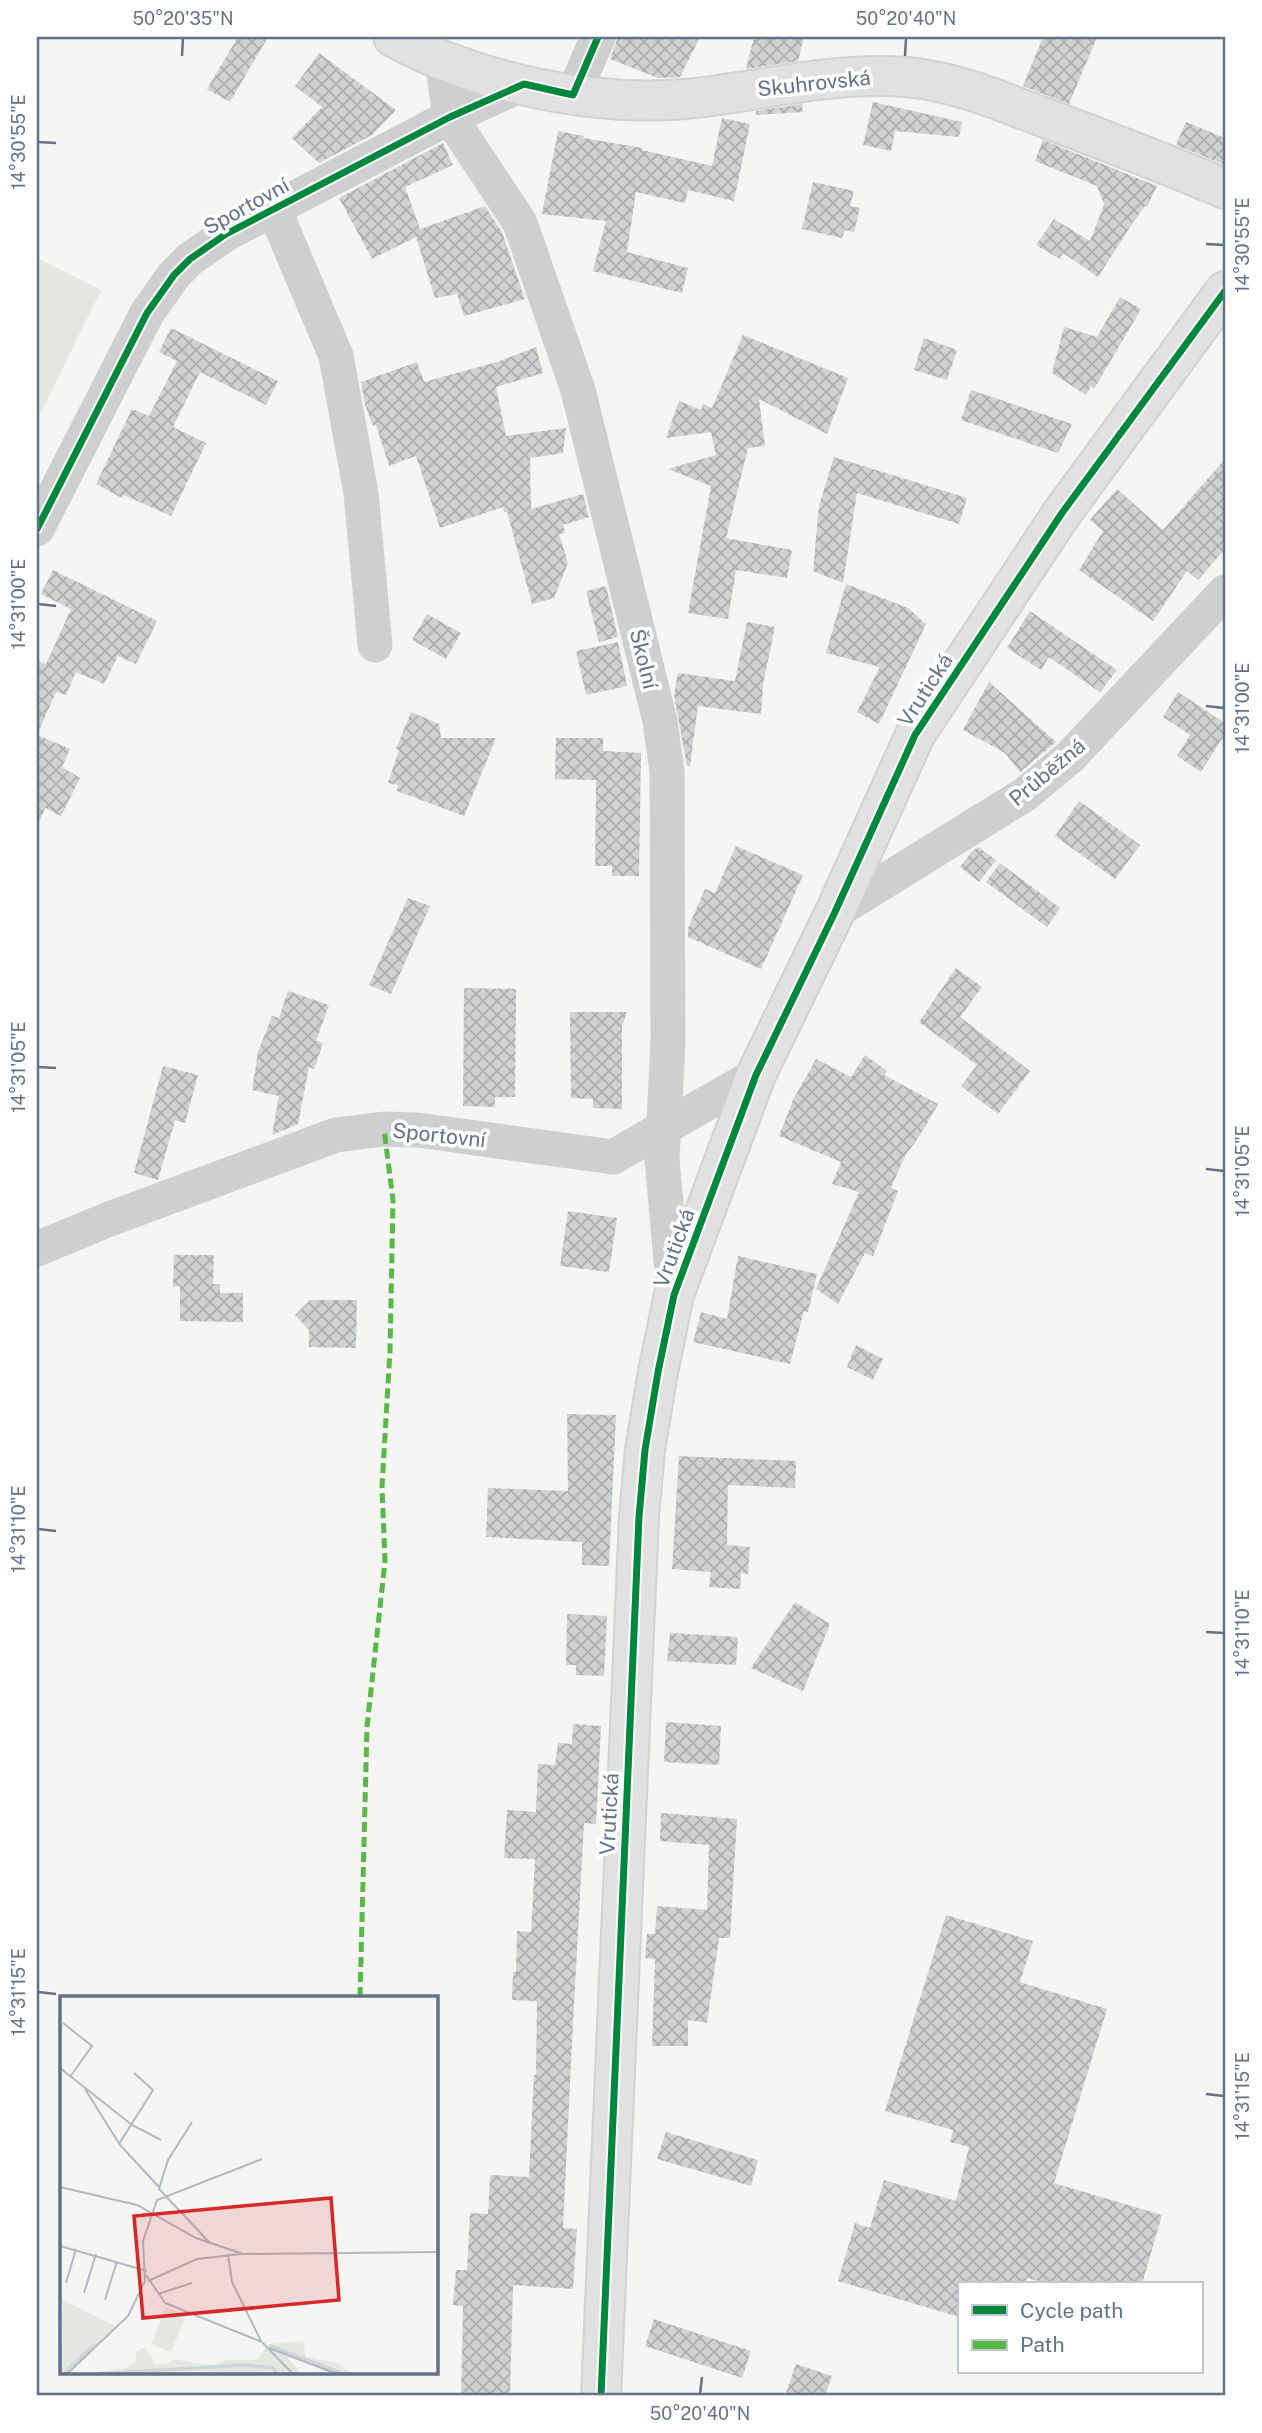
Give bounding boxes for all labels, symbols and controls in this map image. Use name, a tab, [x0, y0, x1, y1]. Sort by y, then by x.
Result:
text: 50°20'35"N	[132, 8, 234, 29]
text: 50°20'40"N	[856, 8, 956, 29]
street label: Skuhrovská	[756, 65, 872, 101]
text: 14°30'55"E	[8, 94, 29, 190]
street label: Sportovní	[199, 172, 294, 240]
text: 14°30'55"E	[1232, 197, 1253, 293]
text: 14°31'00"E	[8, 559, 29, 649]
street label: Školní	[625, 627, 664, 692]
street label: Vrutická	[892, 649, 958, 731]
text: 14°31'00"E	[1232, 663, 1253, 753]
street label: Průběžná	[1004, 733, 1090, 811]
text: 14°31'05"E	[8, 1021, 29, 1113]
street label: Sportovní	[391, 1118, 488, 1152]
text: 14°31'05"E	[1232, 1125, 1253, 1217]
street label: Vrutická	[648, 1205, 700, 1291]
text: 14°31'10"E	[8, 1485, 29, 1573]
text: 14°31'10"E	[1232, 1589, 1253, 1677]
street label: Vrutická	[594, 1772, 624, 1856]
text: 14°31'15"E	[8, 1948, 29, 2036]
inset map	[60, 1996, 438, 2374]
text: 14°31'15"E	[1232, 2052, 1253, 2140]
legend	[958, 2282, 1202, 2374]
text: Cycle path	[1020, 2298, 1123, 2323]
text: Path	[1020, 2332, 1065, 2357]
text: 50°20'40"N	[650, 2403, 750, 2424]

